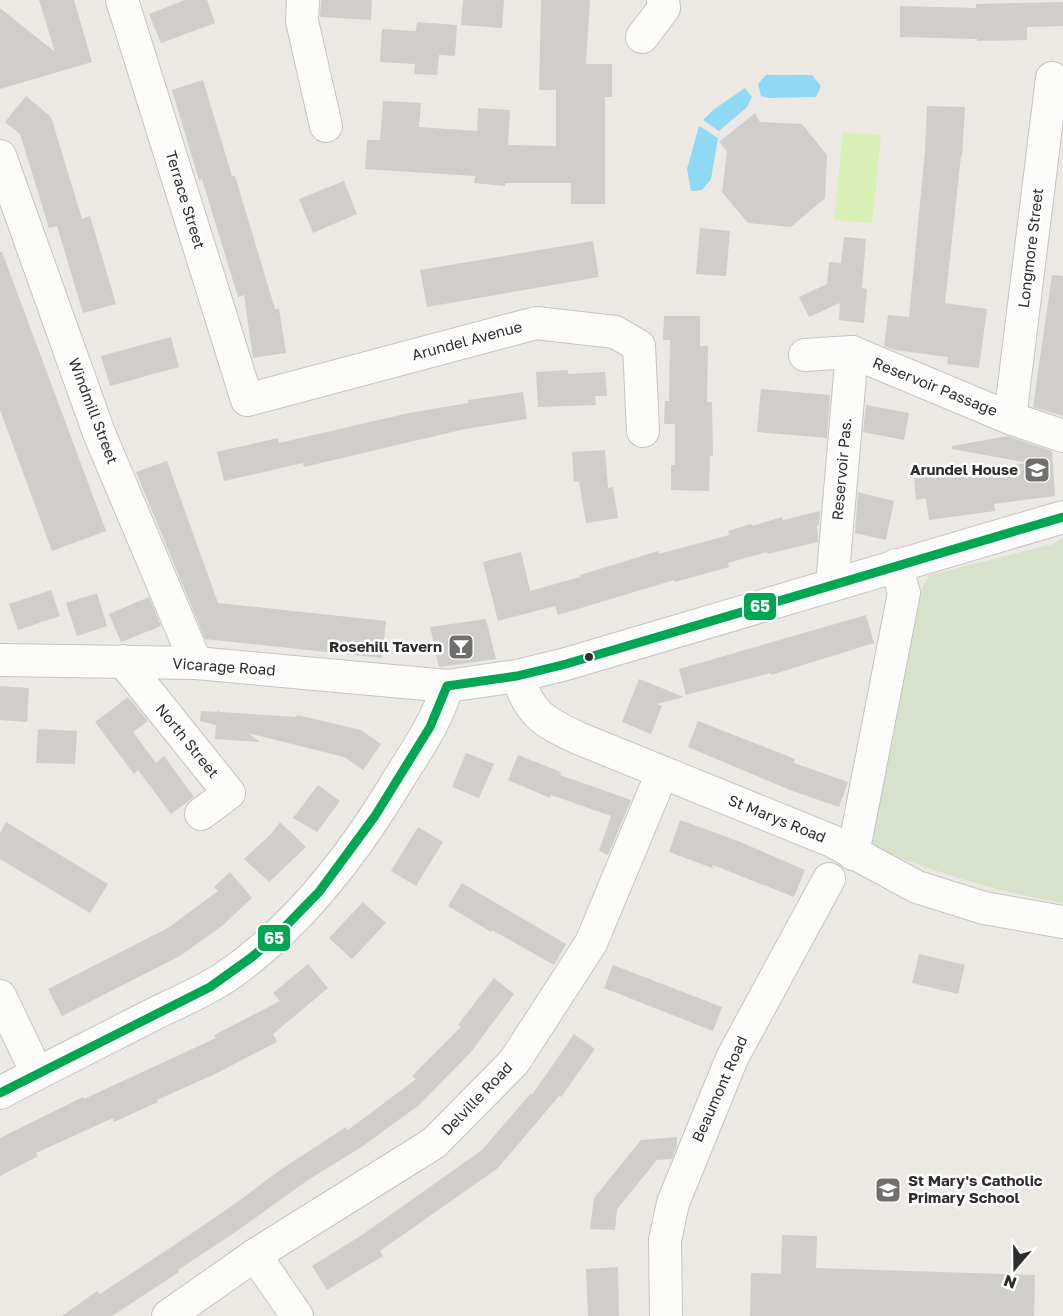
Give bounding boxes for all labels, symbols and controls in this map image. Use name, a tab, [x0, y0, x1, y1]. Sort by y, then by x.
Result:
street label: Terrace Street	[162, 148, 209, 251]
street label: Longmore Street	[1014, 187, 1046, 309]
street label: Arundel Avenue	[410, 317, 524, 363]
street label: Reservoir Passage	[870, 353, 1001, 419]
street label: Windmill Street	[65, 355, 122, 466]
street label: Reservoir Pas.	[828, 417, 854, 521]
school or university icon: Arundel House	[1022, 455, 1052, 485]
place label: Arundel House	[910, 460, 1018, 478]
line badge: 65	[743, 592, 777, 621]
text: 65	[750, 596, 770, 616]
bar icon: Rosehill Tavern	[446, 632, 476, 662]
place label: Rosehill Tavern	[329, 637, 442, 655]
unlabelled marker	[583, 651, 595, 663]
street label: Vicarage Road	[172, 653, 276, 679]
street label: North Street	[152, 700, 223, 781]
street label: St Marys Road	[726, 790, 829, 846]
line badge: 65	[257, 924, 291, 952]
text: 65	[264, 928, 284, 948]
street label: Beaumont Road	[688, 1033, 751, 1144]
street label: Delville Road	[437, 1058, 516, 1139]
place label: St Mary's Catholic Primary School	[908, 1171, 1043, 1206]
school or university icon: St Mary's Catholic Primary School	[873, 1175, 903, 1205]
north arrow	[985, 1238, 1045, 1298]
text: N	[1001, 1271, 1019, 1294]

